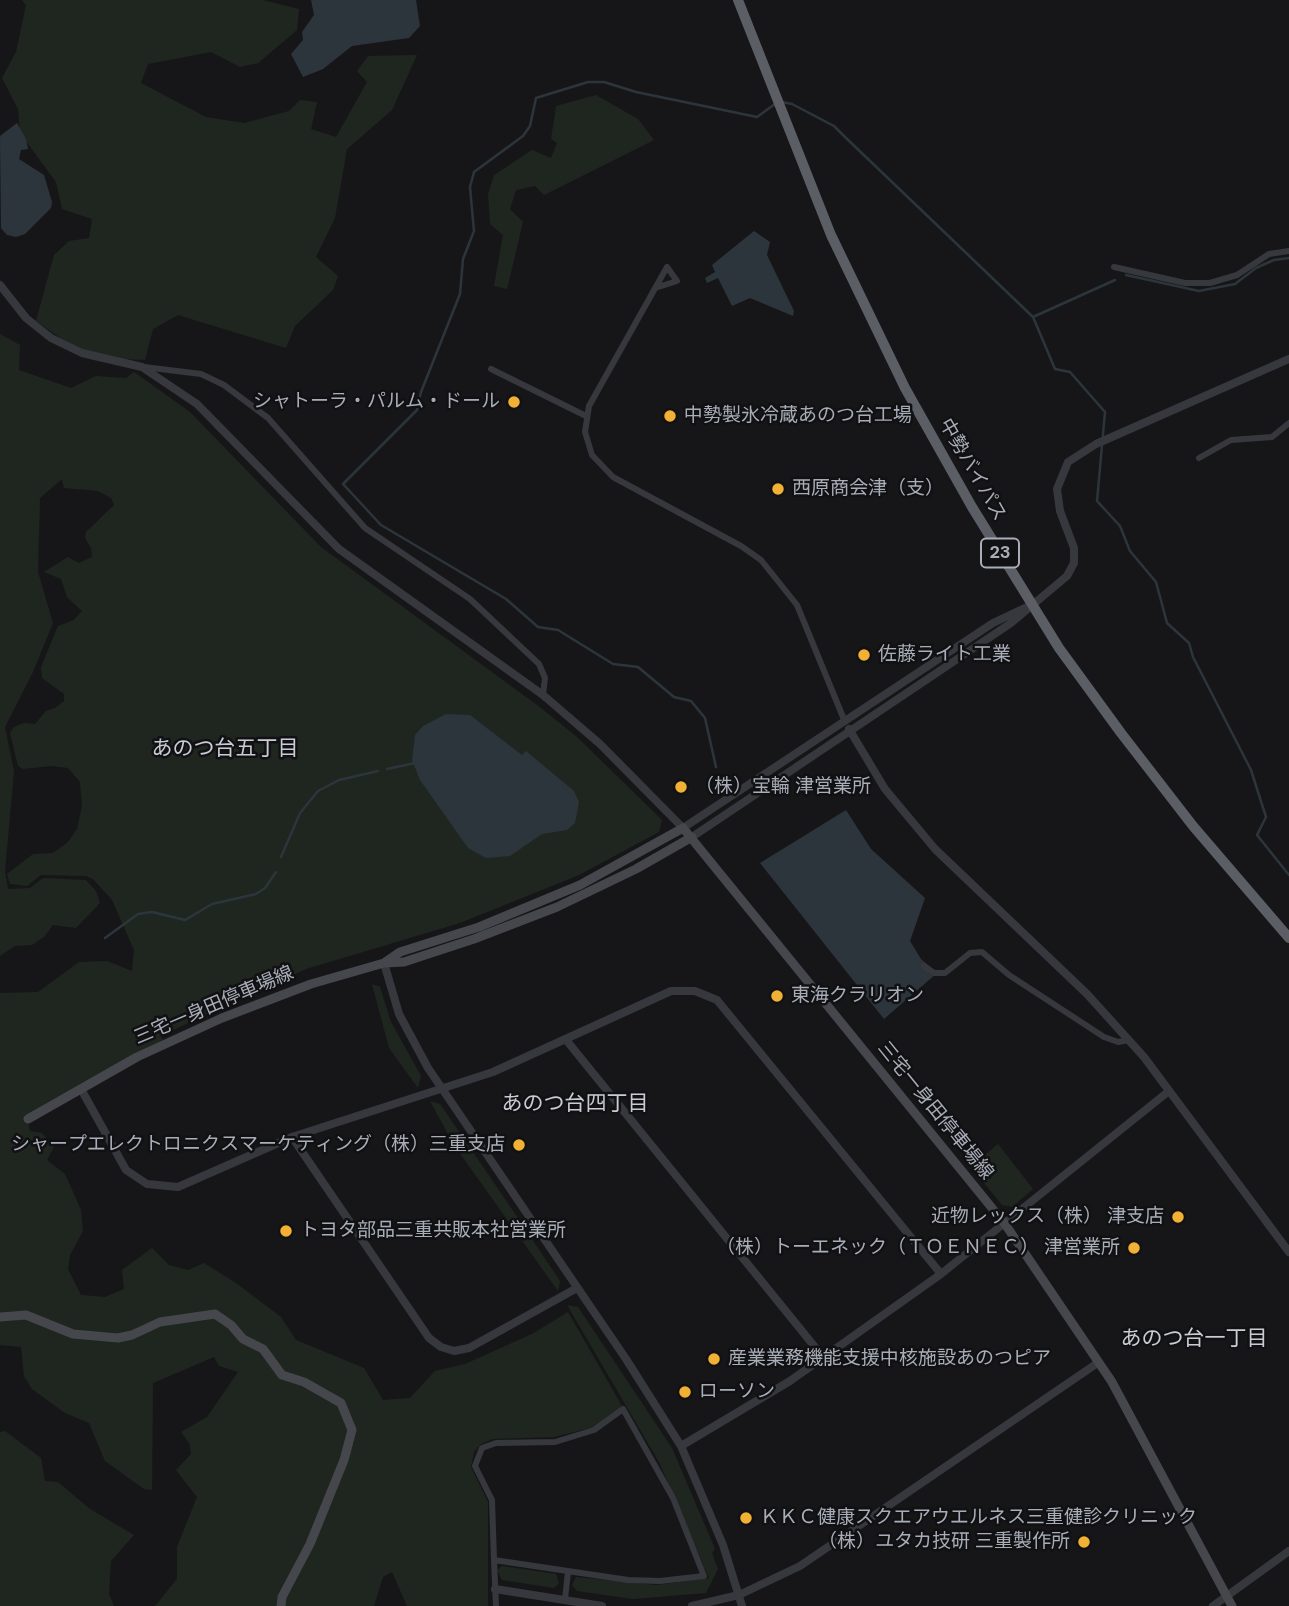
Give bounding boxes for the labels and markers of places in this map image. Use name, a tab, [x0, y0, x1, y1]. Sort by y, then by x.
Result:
place label: シャトーラ・パルム・ドール	[253, 391, 500, 413]
marker: シャトーラ・パルム・ドール	[506, 394, 522, 410]
place label: 中勢製氷冷蔵あのつ台工場	[684, 405, 912, 427]
marker: 中勢製氷冷蔵あのつ台工場	[662, 408, 678, 424]
place label: 西原商会津（支）	[792, 478, 944, 500]
marker: 西原商会津（支）	[770, 481, 786, 497]
place label: 佐藤ライト工業	[878, 644, 1011, 666]
marker: 佐藤ライト工業	[856, 647, 872, 663]
place label: （株）宝輪 津営業所	[695, 776, 871, 798]
marker: （株）宝輪 津営業所	[673, 779, 689, 795]
place label: 東海クラリオン	[791, 985, 924, 1007]
marker: 東海クラリオン	[769, 988, 785, 1004]
place label: シャープエレクトロニクスマーケティング（株）三重支店	[11, 1134, 505, 1156]
marker: シャープエレクトロニクスマーケティング（株）三重支店	[511, 1137, 527, 1153]
place label: 近物レックス（株） 津支店	[931, 1206, 1164, 1228]
marker: 近物レックス（株） 津支店	[1170, 1209, 1186, 1225]
place label: トヨタ部品三重共販本社営業所	[300, 1220, 566, 1242]
marker: トヨタ部品三重共販本社営業所	[278, 1223, 294, 1239]
place label: （株）トーエネック（ＴＯＥＮＥＣ） 津営業所	[716, 1237, 1120, 1259]
marker: （株）トーエネック（ＴＯＥＮＥＣ） 津営業所	[1126, 1240, 1142, 1256]
place label: 産業業務機能支援中核施設あのつピア	[728, 1348, 1051, 1370]
marker: 産業業務機能支援中核施設あのつピア	[706, 1351, 722, 1367]
place label: ローソン	[699, 1381, 775, 1403]
marker: ローソン	[677, 1384, 693, 1400]
place label: ＫＫＣ健康スクエアウエルネス三重健診クリニック	[760, 1507, 1197, 1529]
marker: ＫＫＣ健康スクエアウエルネス三重健診クリニック	[738, 1510, 754, 1526]
place label: （株）ユタカ技研 三重製作所	[818, 1531, 1070, 1553]
marker: （株）ユタカ技研 三重製作所	[1076, 1534, 1092, 1550]

